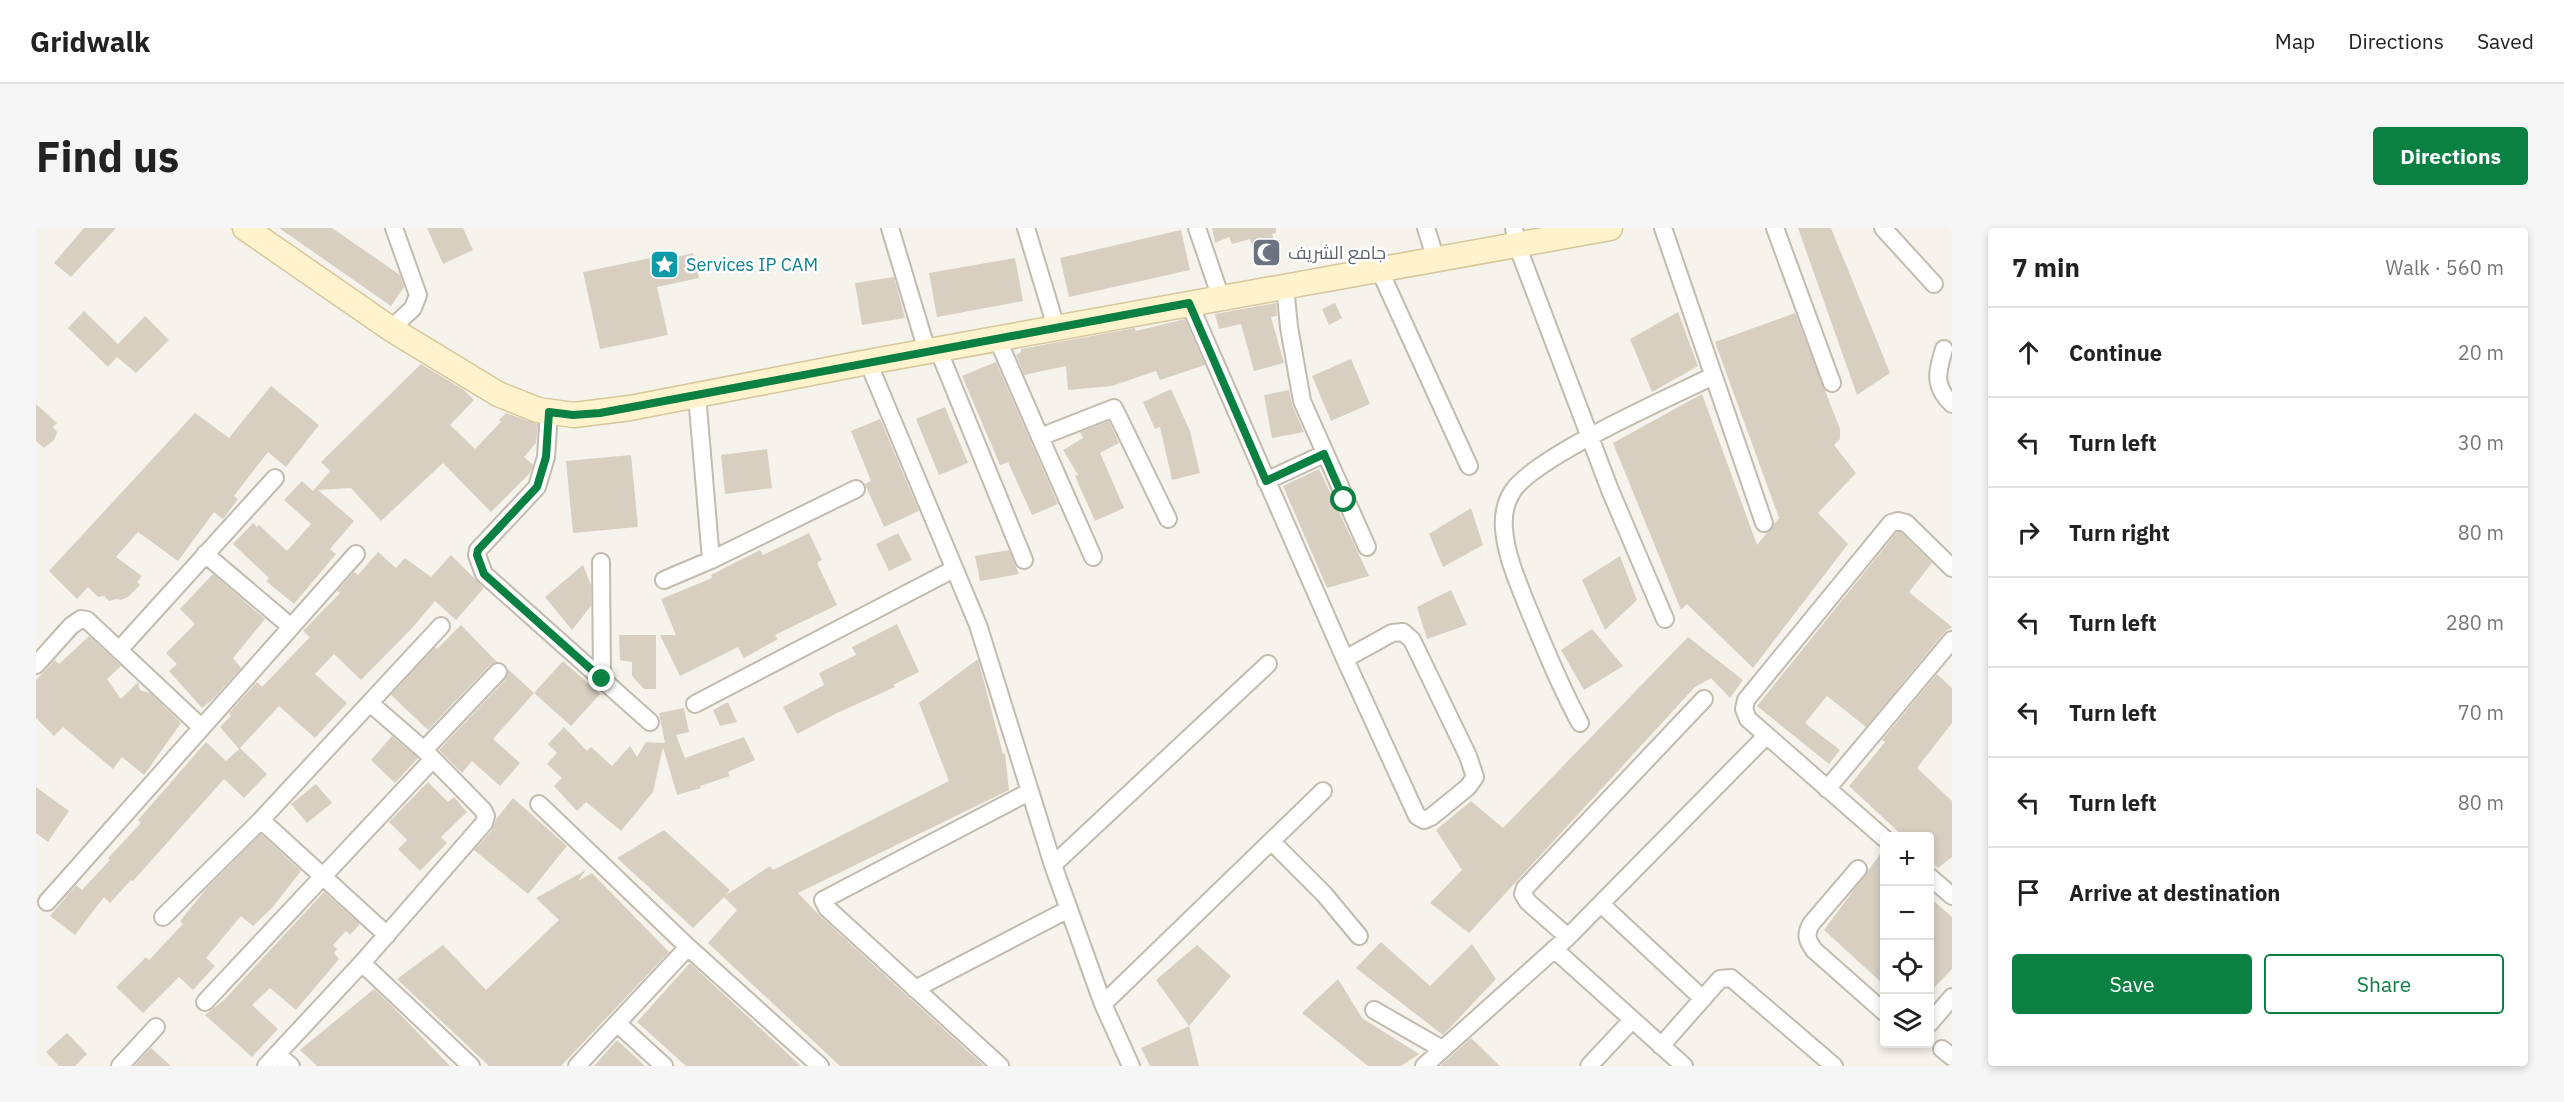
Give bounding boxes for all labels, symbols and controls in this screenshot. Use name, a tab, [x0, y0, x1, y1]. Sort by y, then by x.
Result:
text: Gridwalk	[30, 23, 150, 60]
text: Map	[2275, 27, 2315, 55]
text: Directions	[2348, 27, 2444, 55]
text: Saved	[2477, 27, 2534, 55]
button: Directions	[2373, 127, 2528, 185]
text: Find us	[36, 129, 179, 184]
mosque icon: جامع الشريف	[1251, 237, 1283, 269]
place label: جامع الشريف	[1288, 241, 1386, 265]
place icon: Services IP CAM	[649, 249, 681, 281]
text: 7 min	[2012, 250, 2080, 284]
place label: Services IP CAM	[686, 253, 818, 276]
text: Walk · 560 m	[2386, 254, 2504, 281]
icon: ahead	[2012, 336, 2045, 369]
text: Continue	[2069, 338, 2162, 367]
text: 20 m	[2458, 339, 2504, 366]
icon: left	[2012, 426, 2045, 459]
text: Turn left	[2069, 428, 2157, 457]
text: 30 m	[2458, 429, 2504, 456]
route start	[1330, 486, 1356, 512]
icon: right	[2012, 516, 2045, 549]
text: Turn right	[2069, 518, 2170, 547]
text: 80 m	[2458, 519, 2504, 546]
icon: left	[2012, 606, 2045, 639]
text: Turn left	[2069, 608, 2157, 637]
text: 280 m	[2446, 609, 2504, 636]
route end	[588, 665, 614, 691]
icon: left	[2012, 696, 2045, 729]
text: Turn left	[2069, 698, 2157, 727]
text: 70 m	[2458, 699, 2504, 726]
icon: left	[2012, 786, 2045, 819]
text: Turn left	[2069, 788, 2157, 817]
text: 80 m	[2458, 789, 2504, 816]
map controls	[1880, 832, 1934, 1048]
button: +	[1880, 832, 1934, 886]
icon: arrive	[2012, 876, 2045, 909]
text: Arrive at destination	[2069, 878, 2280, 907]
button: −	[1880, 886, 1934, 940]
button: locate	[1880, 940, 1934, 994]
button: Save	[2012, 954, 2252, 1014]
button: Share	[2264, 954, 2504, 1014]
button: layers	[1880, 994, 1934, 1048]

